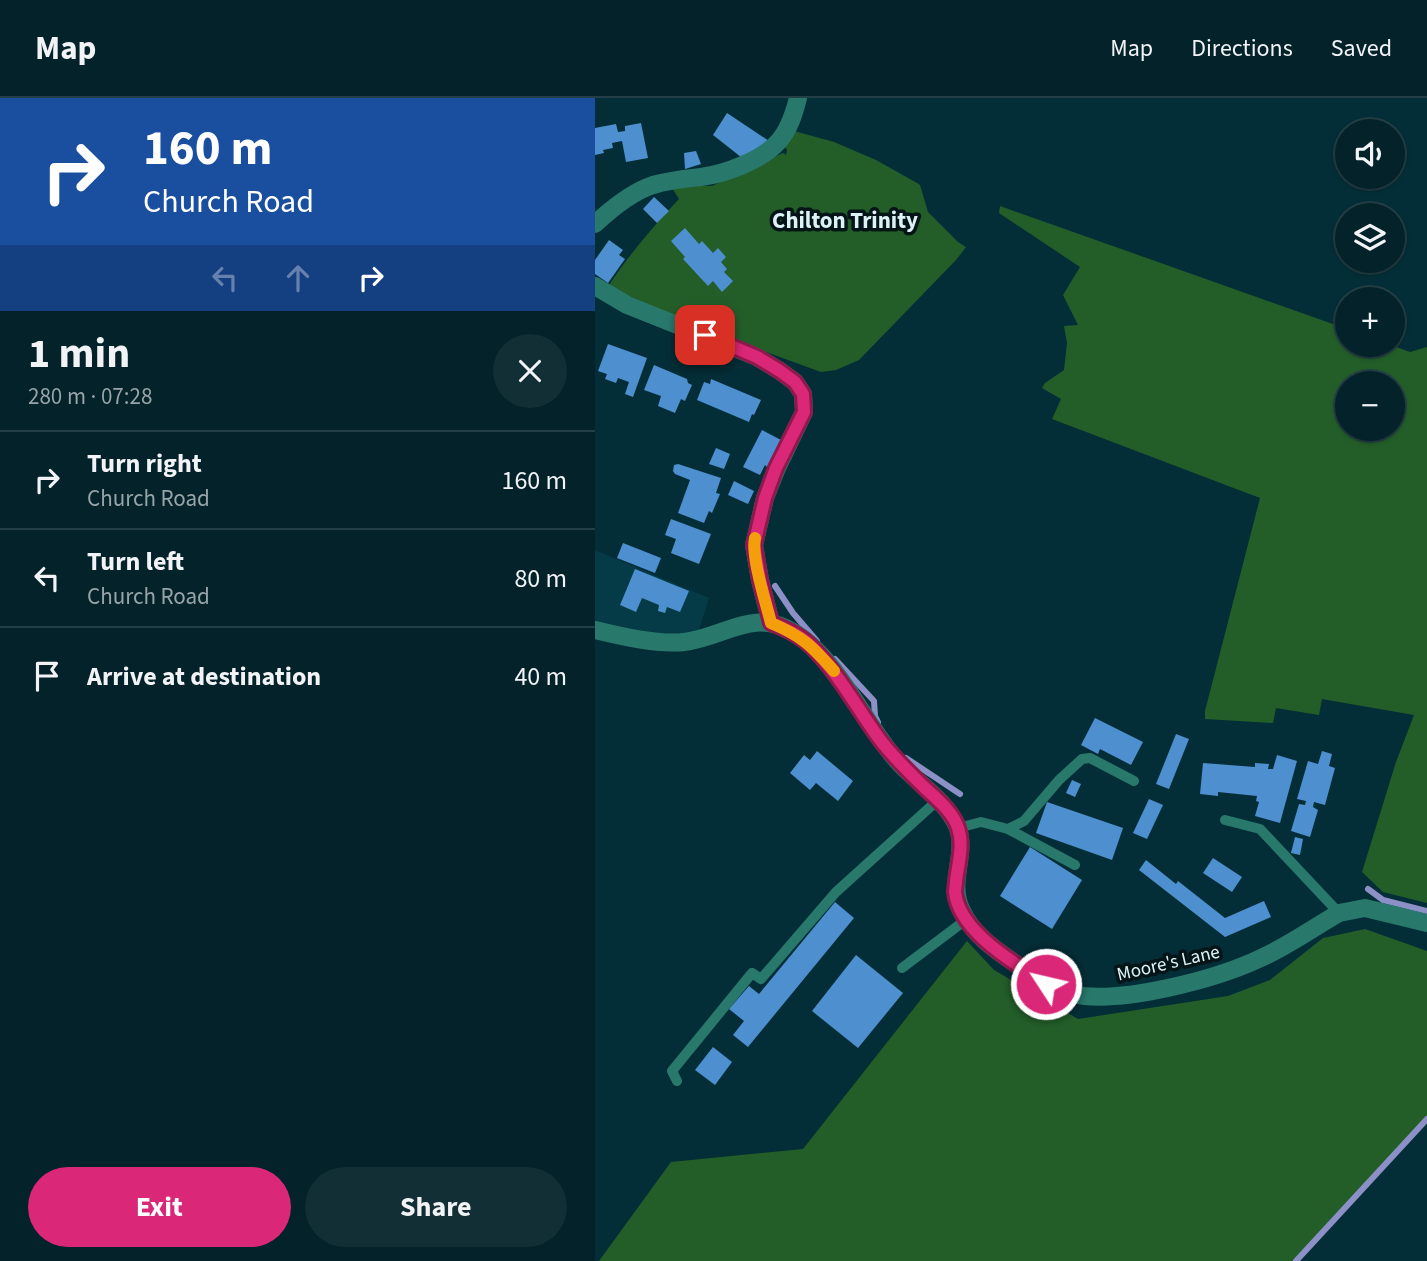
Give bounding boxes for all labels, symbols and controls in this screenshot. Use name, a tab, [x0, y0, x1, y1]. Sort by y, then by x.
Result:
text: Map	[35, 25, 96, 72]
text: Map	[1110, 31, 1153, 66]
text: Directions	[1191, 31, 1293, 66]
text: Saved	[1331, 31, 1392, 66]
text: 160 m	[143, 114, 272, 184]
map controls	[1335, 119, 1405, 441]
button: sound	[1335, 119, 1405, 189]
icon: right	[28, 126, 119, 217]
text: Church Road	[143, 179, 314, 225]
button: layers	[1335, 203, 1405, 273]
district label: Chilton Trinity	[772, 204, 918, 237]
icon: left	[206, 259, 244, 297]
icon: ahead	[279, 259, 317, 297]
icon: right	[352, 259, 390, 297]
button: +	[1335, 287, 1405, 357]
pin	[675, 305, 735, 365]
icon: arrive	[686, 316, 724, 354]
text: 1 min	[28, 324, 130, 384]
button: close	[493, 334, 567, 408]
button: −	[1335, 371, 1405, 441]
text: 280 m · 07:28	[28, 380, 152, 413]
text: Turn right	[87, 445, 202, 482]
icon: right	[28, 461, 66, 499]
text: 160 m	[501, 462, 567, 499]
text: Church Road	[87, 482, 210, 515]
text: Turn left	[87, 543, 184, 580]
icon: left	[28, 559, 66, 597]
text: 80 m	[514, 560, 567, 597]
text: Church Road	[87, 580, 210, 613]
icon: arrive	[28, 657, 66, 695]
text: Arrive at destination	[87, 658, 321, 695]
text: 40 m	[514, 658, 567, 695]
street label: Moore's Lane	[1114, 938, 1223, 988]
position arrow	[1009, 947, 1083, 1021]
button: Exit	[28, 1167, 291, 1247]
button: Share	[305, 1167, 567, 1247]

